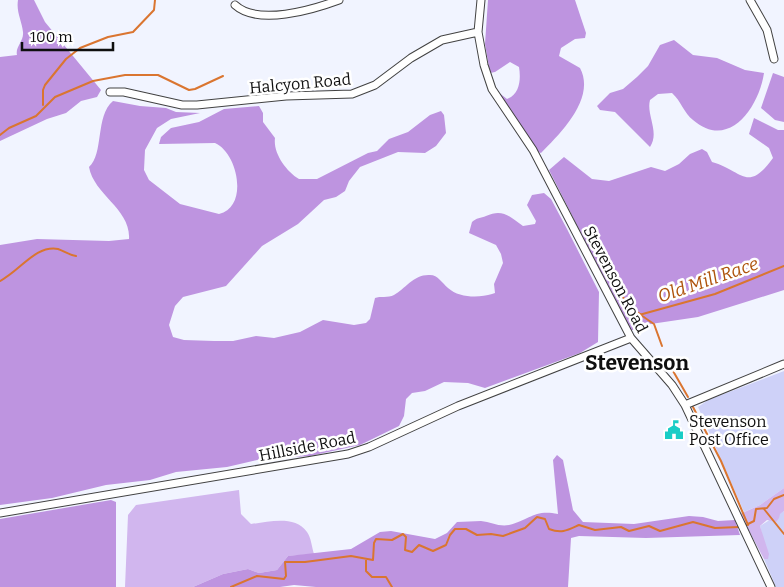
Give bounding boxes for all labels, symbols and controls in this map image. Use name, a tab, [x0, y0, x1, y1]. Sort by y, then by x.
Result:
scale bar	[22, 20, 114, 52]
text: 100 m	[30, 28, 73, 46]
street label: Halcyon Road	[248, 70, 352, 97]
street label: Stevenson Road	[579, 223, 652, 336]
water label: Old Mill Race	[655, 253, 761, 307]
district label: Stevenson	[585, 350, 689, 376]
place label: Stevenson Post Office	[689, 412, 769, 449]
public building icon: Stevenson Post Office	[663, 419, 685, 441]
street label: Hillside Road	[257, 428, 358, 465]

